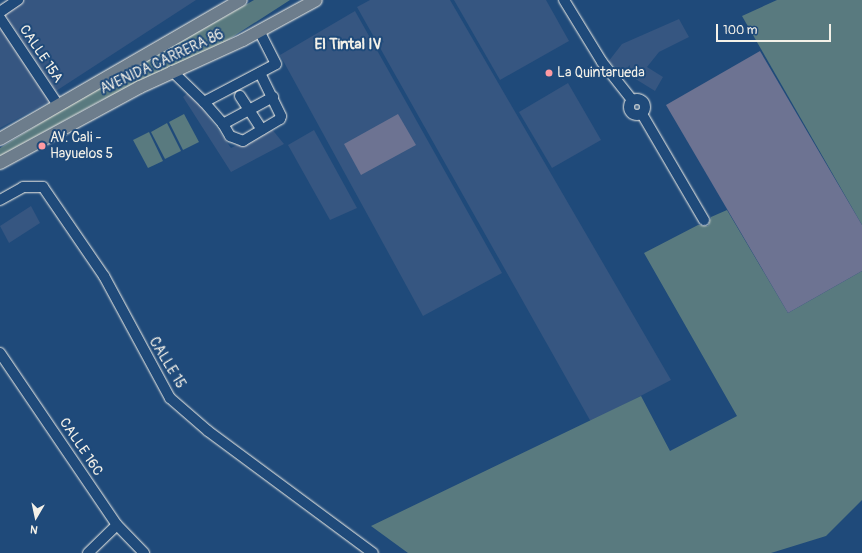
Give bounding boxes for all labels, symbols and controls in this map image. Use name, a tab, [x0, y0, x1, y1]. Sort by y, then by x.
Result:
scale bar	[718, 16, 833, 42]
street label: CALLE 15A	[16, 22, 66, 86]
text: 100 m	[723, 23, 757, 38]
street label: AVENIDA CARRERA 86	[98, 26, 226, 98]
district label: El Tintal IV	[315, 36, 381, 54]
place label: La Quintarueda	[557, 65, 645, 81]
marker: La Quintarueda	[544, 68, 554, 78]
place label: AV. Cali - Hayuelos 5	[50, 130, 113, 162]
marker: AV. Cali - Hayuelos 5	[37, 141, 47, 151]
street label: CALLE 15	[145, 334, 189, 392]
street label: CALLE 16C	[56, 415, 106, 479]
north arrow	[16, 497, 56, 537]
text: N	[29, 522, 39, 536]

